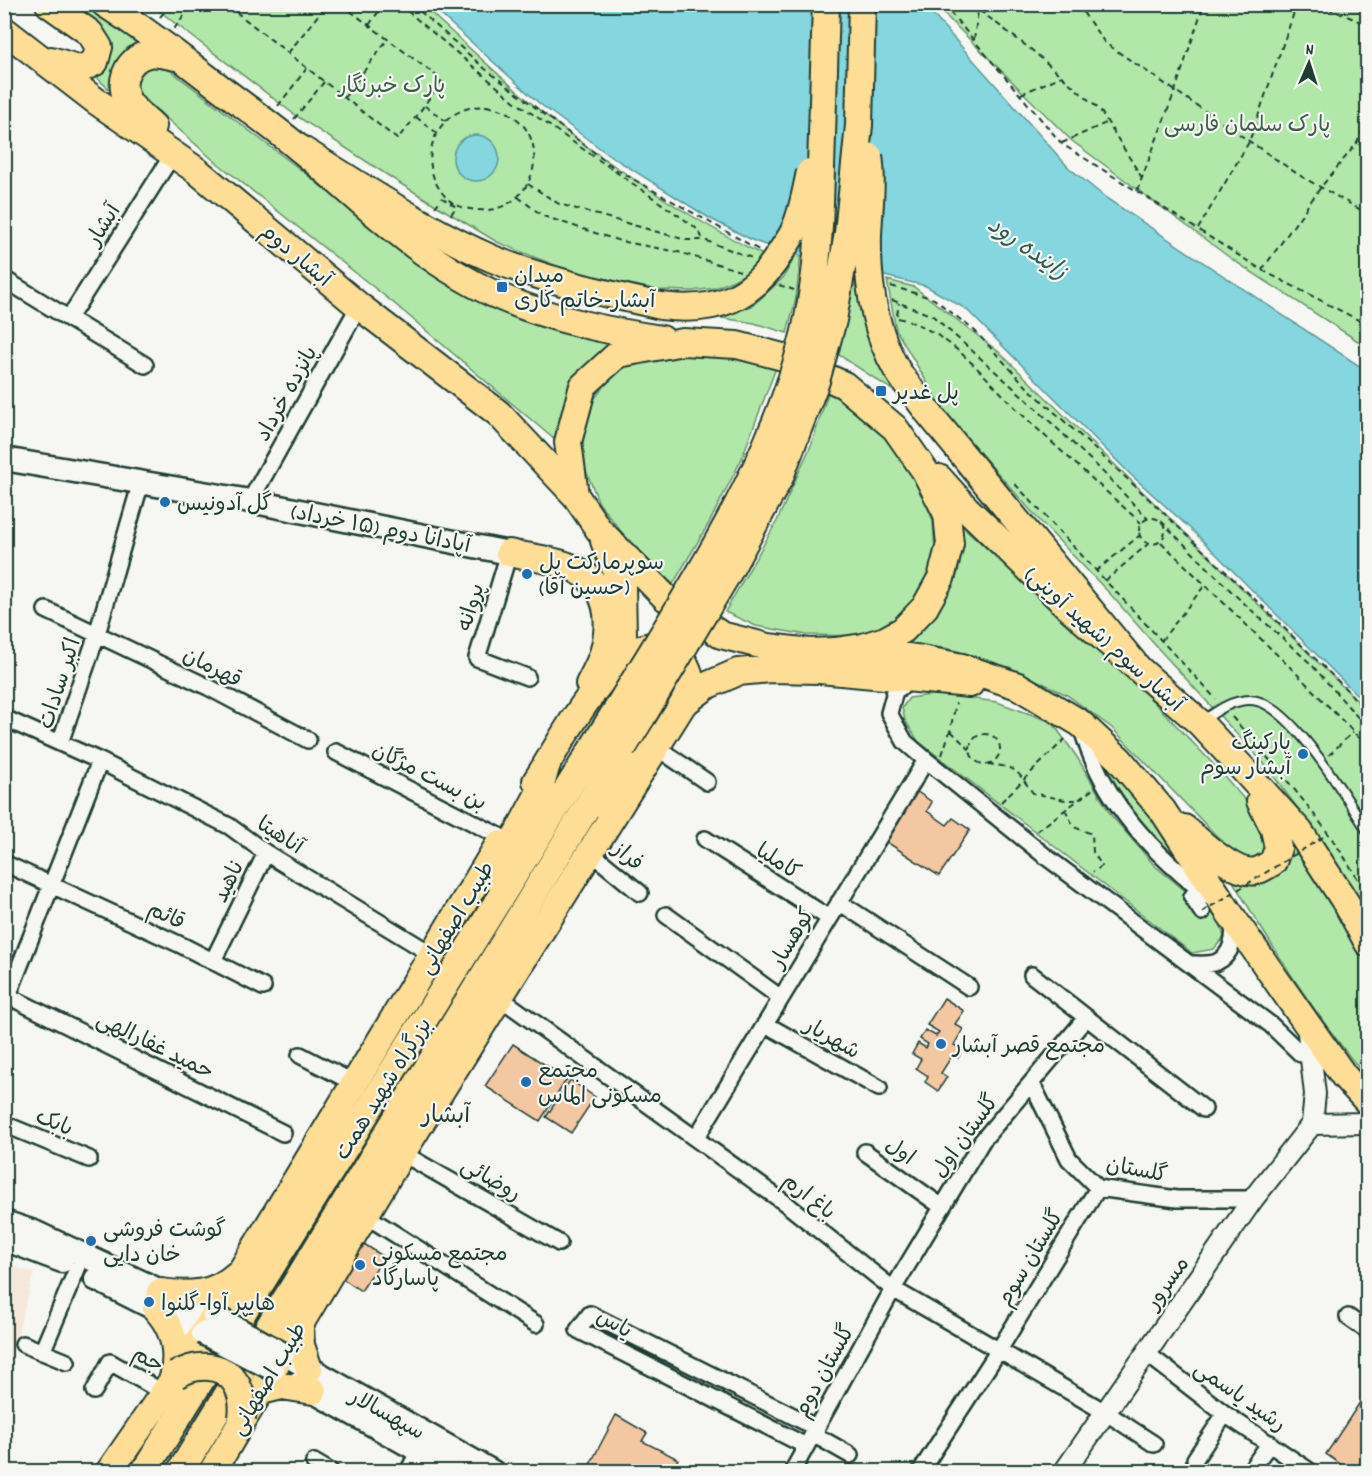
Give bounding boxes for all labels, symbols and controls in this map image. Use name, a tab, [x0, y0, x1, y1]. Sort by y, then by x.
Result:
north arrow	[1279, 33, 1339, 93]
text: N	[1305, 39, 1314, 62]
park label: پارک خبرنگار	[337, 72, 445, 103]
park label: پارک سلمان فارسی	[1164, 111, 1330, 142]
street label: آبشار	[79, 198, 131, 255]
water label: زاینده رود	[979, 209, 1074, 290]
street label: آبشار دوم	[252, 217, 339, 297]
place label: میدان آبشار-خاتم کاری	[514, 262, 657, 318]
marker: میدان آبشار-خاتم کاری	[495, 280, 509, 294]
street label: پانزده خرداد	[249, 341, 327, 448]
place label: پل غدیر	[891, 379, 959, 410]
marker: پل غدیر	[874, 384, 888, 398]
place label: گل آدونیس	[177, 490, 272, 521]
marker: گل آدونیس	[158, 495, 172, 509]
street label: آپادانا دوم (۱۵ خرداد)	[288, 498, 474, 563]
place label: سوپرمارکت پل (حسین آقا)	[539, 549, 664, 605]
street label: آبشار سوم (شهید آوینی)	[1016, 561, 1190, 722]
marker: سوپرمارکت پل (حسین آقا)	[520, 567, 534, 581]
street label: پروانه	[450, 580, 494, 636]
street label: اکبر سادات	[32, 635, 91, 734]
street label: قهرمان	[176, 641, 246, 697]
place label: پارکینگ آبشار سوم	[1200, 729, 1293, 785]
street label: بن بست مژگان	[366, 736, 491, 820]
marker: پارکینگ آبشار سوم	[1296, 747, 1310, 761]
street label: آناهیتا	[250, 810, 310, 865]
street label: فراز	[603, 834, 649, 880]
street label: کاملیا	[749, 837, 806, 889]
street label: ناهید	[207, 856, 254, 909]
street label: طبیب اصفهانی	[412, 856, 504, 981]
street label: قائم	[142, 895, 189, 939]
street label: کوهسار	[763, 903, 824, 977]
street label: حمید غفارالهی	[91, 1005, 218, 1089]
street label: شهریار	[796, 1011, 865, 1068]
street label: بزرگراه شهید همت	[329, 1013, 441, 1167]
place label: مجتمع قصر آبشار	[951, 1032, 1105, 1063]
marker: مجتمع قصر آبشار	[934, 1037, 948, 1051]
place label: مجتمع مسکونی الماس	[538, 1057, 662, 1113]
marker: مجتمع مسکونی الماس	[519, 1075, 533, 1089]
street label: گلستان اول	[926, 1089, 1008, 1185]
district label: آبشار	[420, 1100, 471, 1134]
street label: بابک	[30, 1102, 77, 1146]
street label: اول	[878, 1131, 920, 1174]
street label: گلستان	[1103, 1150, 1169, 1193]
street label: روضائی	[454, 1151, 526, 1211]
street label: باغ ارم	[775, 1167, 841, 1229]
street label: گلستان سوم	[991, 1204, 1073, 1313]
place label: گوشت فروشی خان دایی	[103, 1216, 226, 1272]
marker: گوشت فروشی خان دایی	[84, 1234, 98, 1248]
place label: مجتمع مسکونی پاسارگاد	[372, 1240, 508, 1296]
street label: مسرور	[1138, 1251, 1198, 1319]
marker: مجتمع مسکونی پاسارگاد	[353, 1258, 367, 1272]
place label: هایپر آوا-گلنوا	[161, 1290, 275, 1321]
marker: هایپر آوا-گلنوا	[142, 1295, 156, 1309]
street label: یاس	[590, 1303, 637, 1348]
street label: طبیب اصفهانی	[224, 1317, 316, 1442]
street label: گلستان دوم	[788, 1319, 864, 1424]
street label: جم	[126, 1340, 169, 1382]
street label: رشید یاسمی	[1186, 1355, 1292, 1441]
street label: سپهسالار	[341, 1382, 430, 1449]

